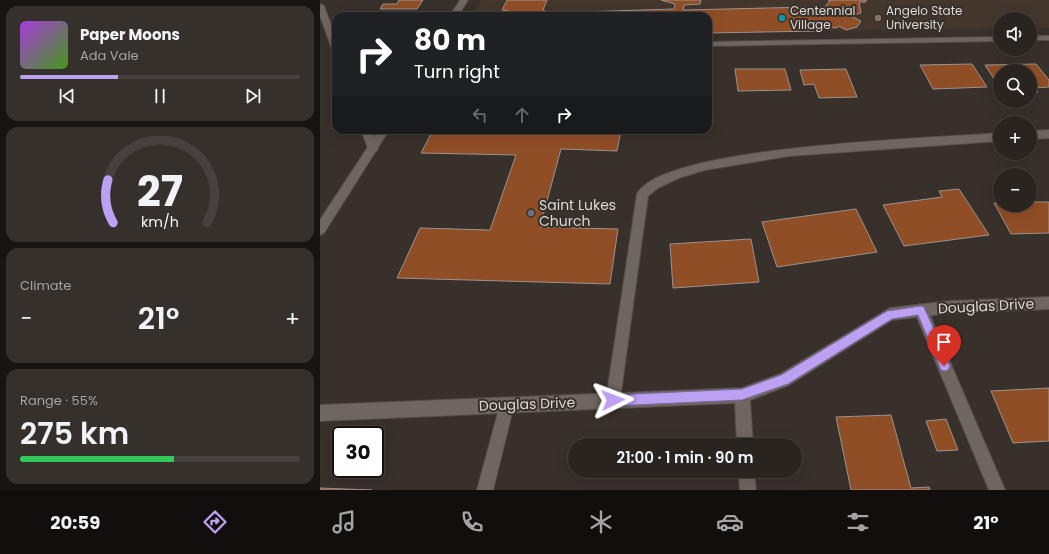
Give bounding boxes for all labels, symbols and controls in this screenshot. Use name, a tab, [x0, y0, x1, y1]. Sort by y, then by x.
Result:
place label: Centennial Village	[790, 2, 856, 33]
place label: Angelo State University	[886, 2, 963, 33]
map controls	[993, 12, 1037, 212]
button: sound	[993, 12, 1037, 56]
marker: Centennial Village	[777, 13, 787, 23]
marker: Angelo State University	[873, 13, 883, 23]
text: 80 m	[414, 21, 486, 60]
text: Paper Moons	[80, 24, 180, 45]
icon: right	[348, 28, 400, 80]
text: Ada Vale	[80, 46, 139, 65]
text: Turn right	[414, 59, 500, 84]
button: search	[993, 64, 1037, 108]
icon: previous	[56, 85, 78, 107]
icon: pause	[149, 85, 171, 107]
icon: next	[242, 85, 264, 107]
icon: left	[469, 104, 491, 126]
icon: ahead	[511, 104, 533, 126]
icon: right	[553, 104, 575, 126]
button: +	[993, 116, 1037, 160]
text: 27	[137, 161, 183, 220]
button: −	[993, 168, 1037, 212]
place label: Saint Lukes Church	[539, 195, 616, 231]
marker: Saint Lukes Church	[526, 208, 536, 218]
text: km/h	[141, 211, 179, 231]
text: Climate	[20, 276, 71, 295]
street label: Douglas Drive	[937, 293, 1035, 319]
text: 21°	[138, 297, 179, 340]
text: −	[20, 303, 32, 334]
text: +	[285, 303, 300, 334]
pin	[927, 325, 961, 366]
icon: arrive	[933, 331, 955, 353]
position arrow	[592, 379, 634, 421]
text: Range · 55%	[20, 391, 98, 410]
street label: Douglas Drive	[479, 392, 576, 416]
text: 275 km	[20, 412, 129, 455]
speed limit sign: 30	[332, 426, 384, 478]
text: 21:00 · 1 min · 90 m	[617, 447, 753, 468]
icon: directions	[201, 508, 229, 536]
icon: music	[330, 508, 358, 536]
icon: phone	[458, 508, 486, 536]
icon: climate	[587, 508, 615, 536]
icon: car	[716, 508, 744, 536]
icon: filters	[844, 508, 872, 536]
text: 20:59	[50, 510, 100, 535]
text: 21°	[973, 510, 999, 535]

